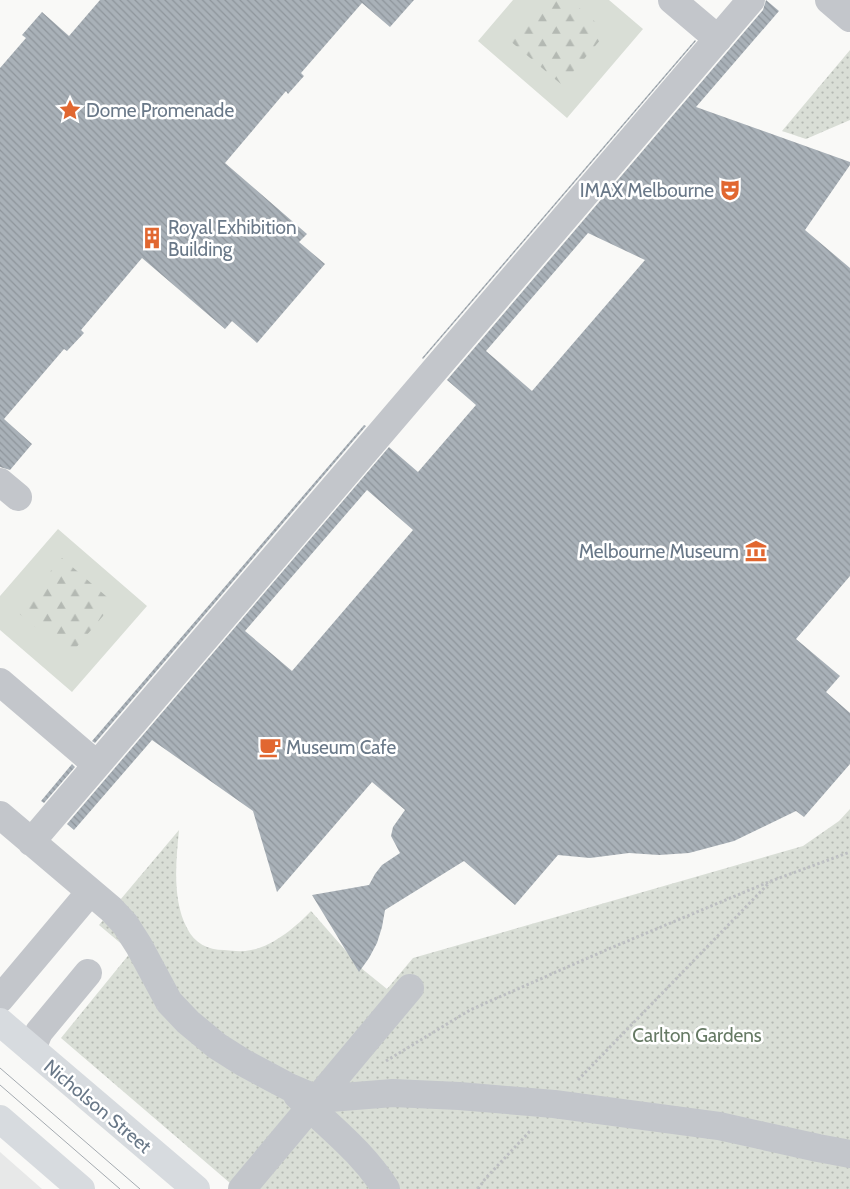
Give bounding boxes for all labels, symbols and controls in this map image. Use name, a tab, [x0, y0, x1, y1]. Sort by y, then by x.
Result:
place icon: Dome Promenade	[57, 97, 83, 123]
place label: Dome Promenade	[86, 99, 234, 122]
theatre icon: IMAX Melbourne	[717, 177, 743, 203]
place label: IMAX Melbourne	[580, 179, 714, 202]
place label: Royal Exhibition Building	[168, 216, 297, 261]
building icon: Royal Exhibition Building	[139, 225, 165, 251]
museum icon: Melbourne Museum	[743, 538, 769, 564]
place label: Melbourne Museum	[579, 540, 739, 563]
cafe icon: Museum Cafe	[257, 734, 283, 760]
place label: Museum Cafe	[286, 736, 396, 759]
park label: Carlton Gardens	[632, 1024, 762, 1047]
street label: Nicholson Street	[39, 1055, 157, 1158]

